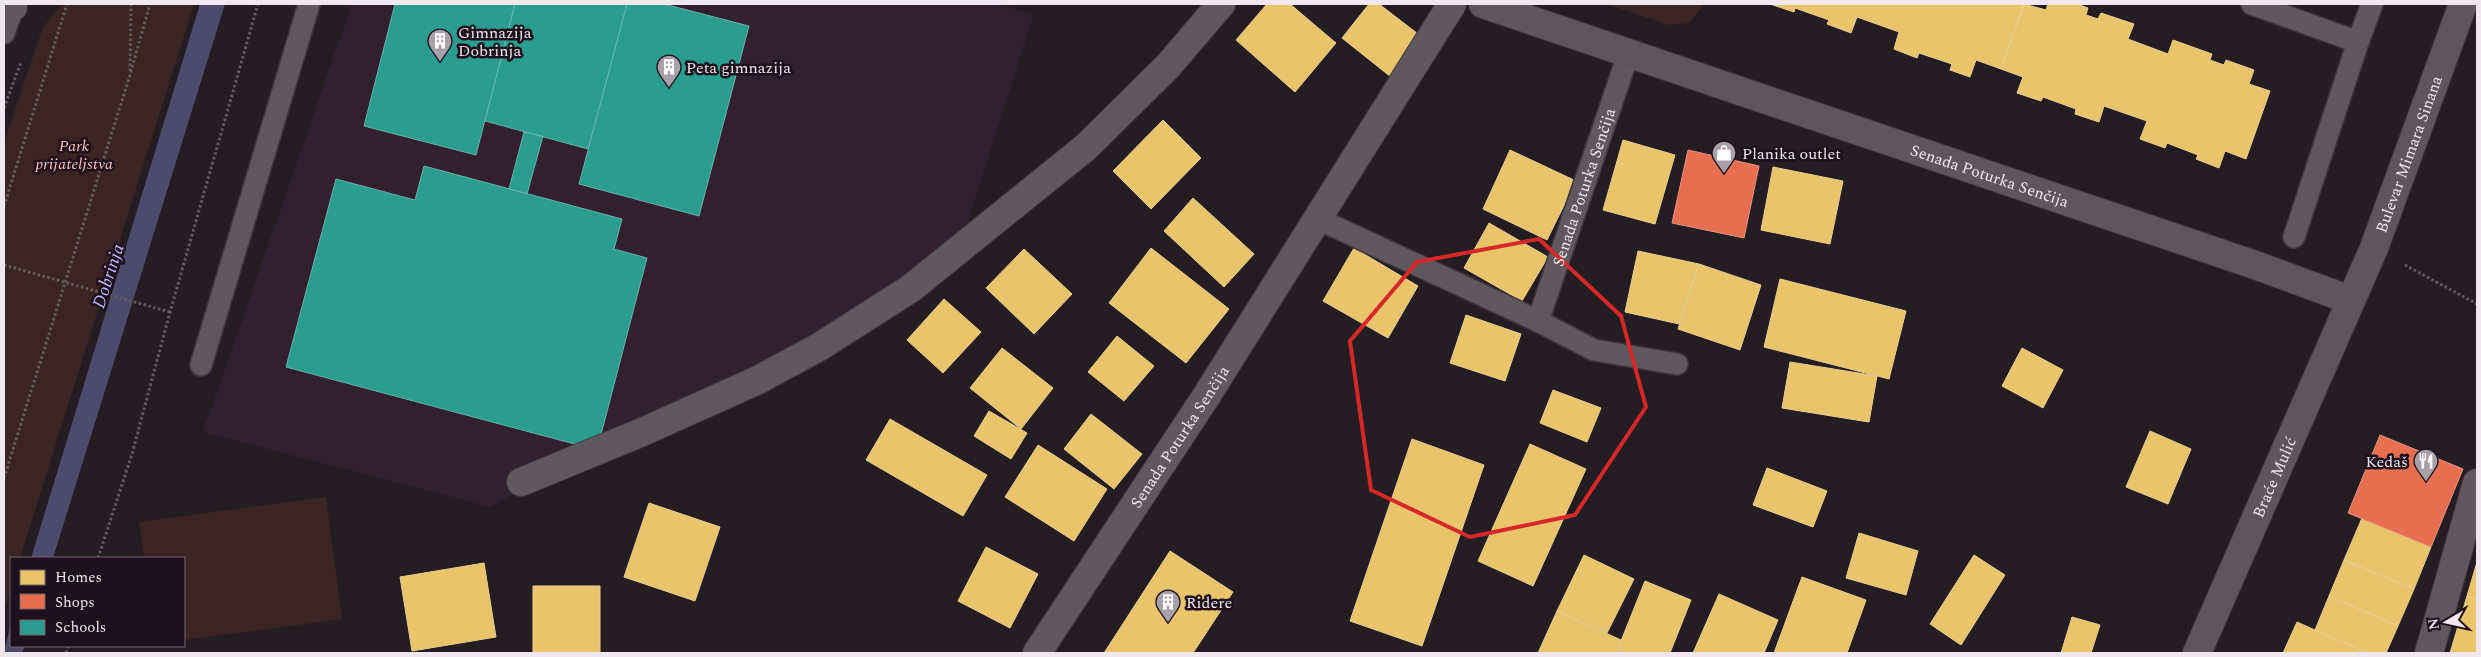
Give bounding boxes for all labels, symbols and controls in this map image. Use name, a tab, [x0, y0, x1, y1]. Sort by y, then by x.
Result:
place label: Gimnazija Dobrinja	[458, 21, 532, 63]
building icon: Gimnazija Dobrinja	[427, 28, 453, 62]
building icon: Peta gimnazija	[656, 54, 682, 88]
place label: Peta gimnazija	[686, 56, 791, 80]
street label: Bulevar Mimara Sinana	[2370, 72, 2449, 236]
street label: Senada Poturka Senčija	[1546, 105, 1622, 270]
park label: Park prijateljstva	[34, 134, 113, 176]
street label: Senada Poturka Senčija	[1907, 138, 2072, 214]
shop icon: Planika outlet	[1711, 140, 1737, 174]
place label: Planika outlet	[1742, 142, 1841, 166]
water label: Dobrinja	[85, 240, 132, 312]
street label: Senada Poturka Senčija	[1125, 361, 1236, 513]
street label: Braće Mulić	[2247, 433, 2303, 522]
restaurant icon: Kedaš	[2413, 448, 2439, 482]
place label: Kedaš	[2365, 450, 2408, 474]
legend	[10, 557, 185, 647]
text: Homes	[55, 566, 102, 589]
building icon: Ridere	[1155, 589, 1181, 623]
text: Shops	[55, 591, 95, 614]
place label: Ridere	[1186, 591, 1232, 615]
north arrow	[2421, 597, 2471, 647]
text: Schools	[55, 616, 106, 639]
text: N	[2422, 617, 2445, 631]

